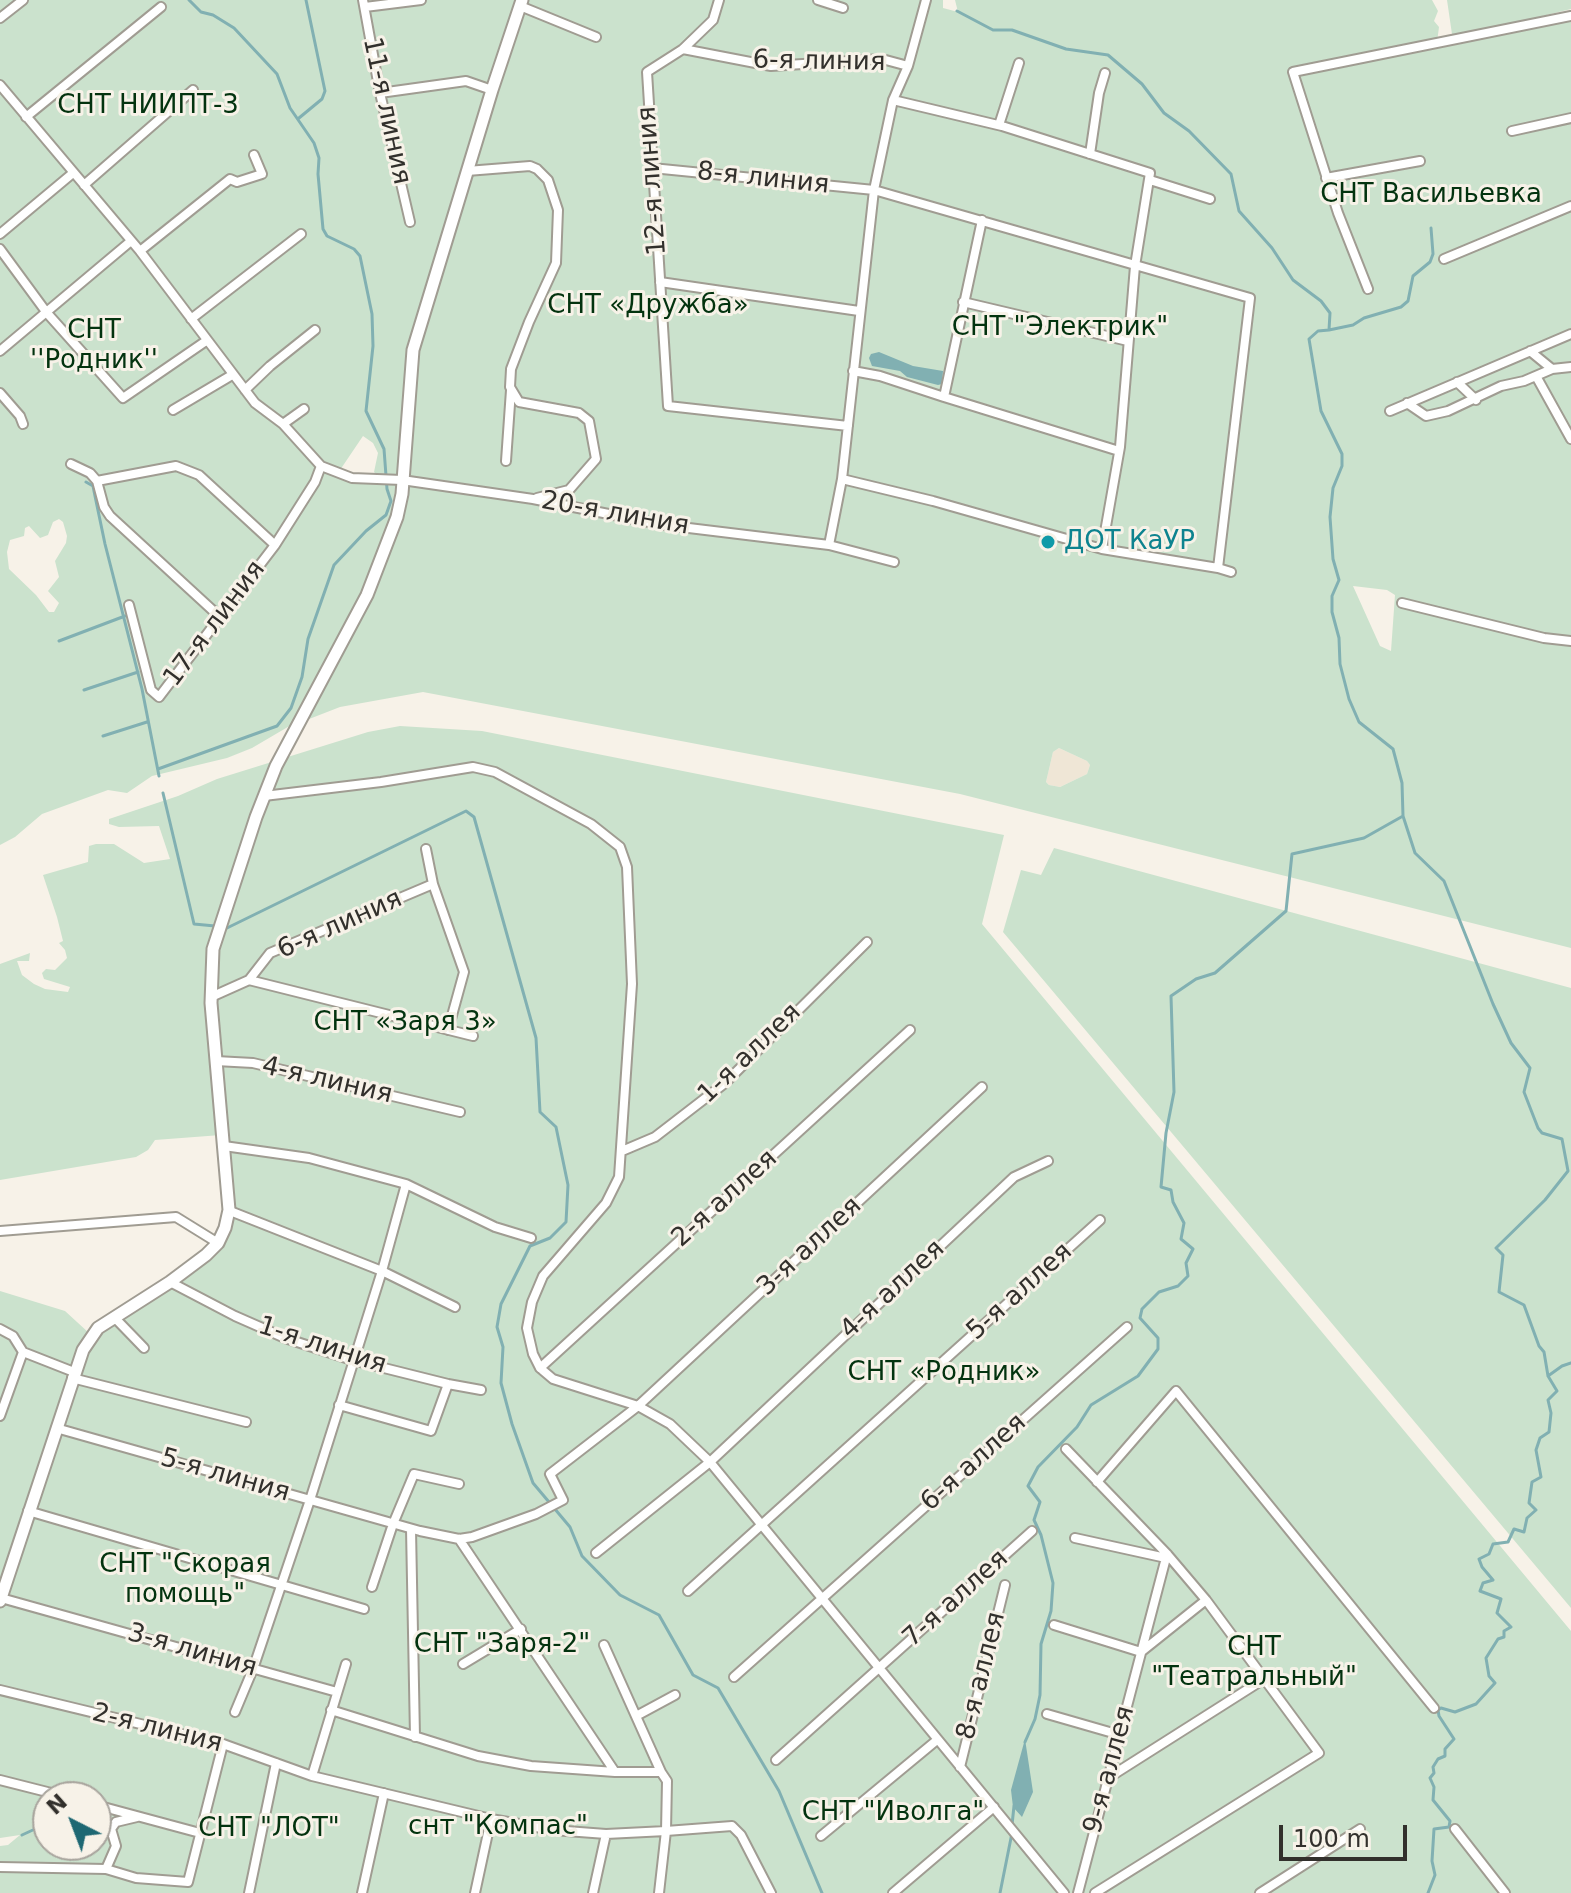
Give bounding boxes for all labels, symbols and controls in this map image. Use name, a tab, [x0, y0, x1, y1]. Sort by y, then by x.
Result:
street label: 11-я линия	[355, 35, 417, 187]
street label: 6-я линия	[752, 45, 886, 79]
park label: СНТ НИИПТ-3	[57, 90, 239, 122]
street label: 12-я линия	[632, 105, 674, 257]
street label: 8-я линия	[695, 157, 831, 201]
park label: СНТ Васильевка	[1320, 179, 1542, 211]
park label: СНТ «Дружба»	[547, 290, 749, 322]
park label: СНТ "Электрик"	[952, 312, 1168, 344]
park label: СНТ ''Родник''	[30, 315, 158, 376]
street label: 20-я линия	[539, 486, 691, 542]
place label: ДОТ КаУР	[1064, 526, 1195, 558]
marker: ДОТ КаУР	[1039, 533, 1057, 551]
street label: 17-я линия	[158, 555, 272, 693]
street label: 6-я линия	[273, 884, 407, 966]
street label: 1-я аллея	[692, 997, 808, 1111]
park label: СНТ «Заря 3»	[313, 1007, 497, 1039]
street label: 4-я линия	[259, 1051, 395, 1111]
street label: 2-я аллея	[666, 1144, 784, 1254]
street label: 3-я аллея	[752, 1191, 868, 1303]
street label: 4-я аллея	[835, 1234, 951, 1346]
street label: 5-я аллея	[961, 1237, 1079, 1347]
street label: 1-я линия	[254, 1311, 390, 1381]
park label: СНТ «Родник»	[848, 1357, 1040, 1389]
street label: 6-я аллея	[915, 1408, 1033, 1518]
street label: 5-я линия	[157, 1443, 293, 1509]
street label: 7-я аллея	[897, 1544, 1015, 1654]
park label: СНТ "Скорая помощь"	[99, 1549, 271, 1610]
street label: 8-я аллея	[951, 1609, 1013, 1743]
street label: 3-я линия	[124, 1618, 260, 1684]
park label: СНТ "Заря-2"	[414, 1629, 590, 1661]
park label: СНТ "Театральный"	[1151, 1632, 1357, 1694]
street label: 2-я линия	[89, 1698, 225, 1760]
street label: 9-я аллея	[1078, 1703, 1142, 1837]
north arrow	[32, 1781, 112, 1861]
text: N	[42, 1789, 72, 1820]
park label: СНТ "Иволга"	[802, 1797, 984, 1829]
scale bar	[1283, 1809, 1411, 1859]
park label: снт "Компас"	[408, 1811, 588, 1843]
park label: СНТ "ЛОТ"	[198, 1813, 340, 1845]
text: 100 m	[1293, 1825, 1370, 1853]

